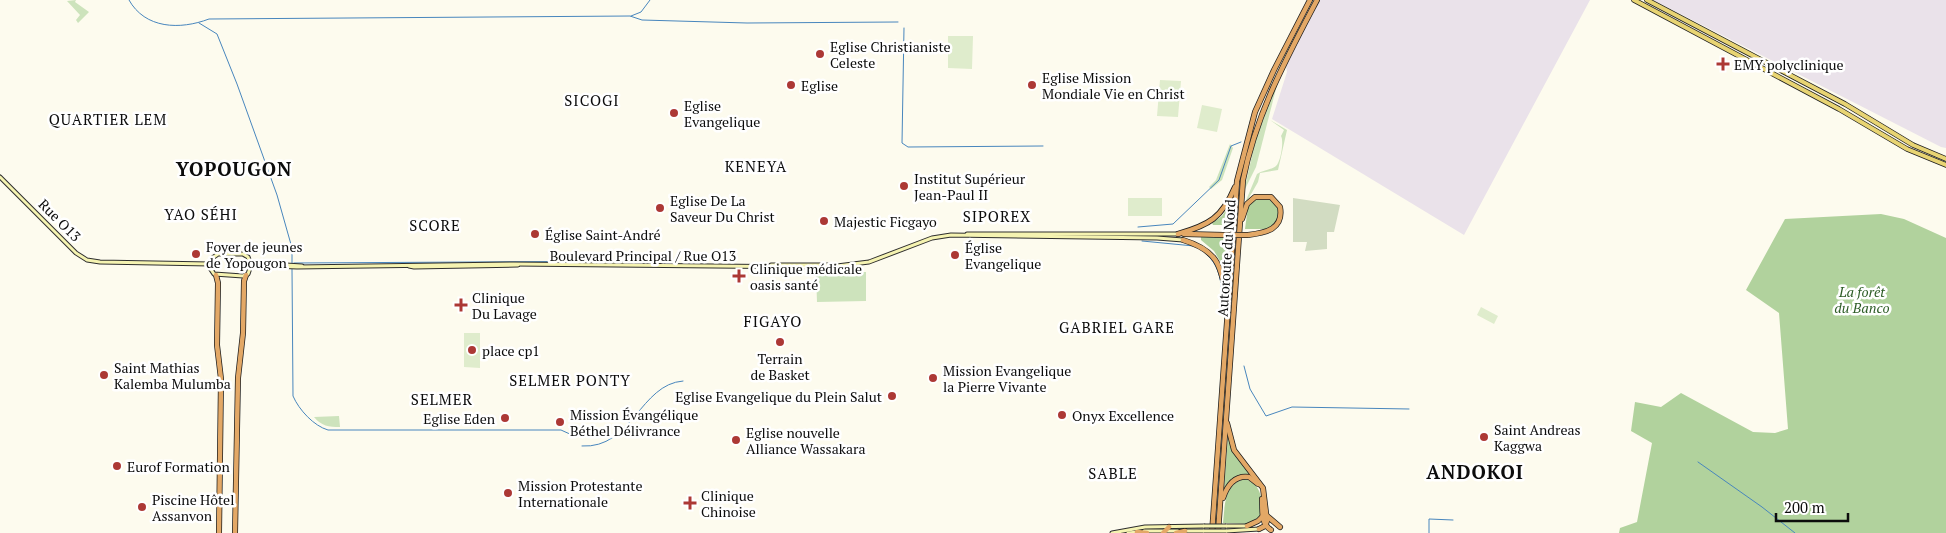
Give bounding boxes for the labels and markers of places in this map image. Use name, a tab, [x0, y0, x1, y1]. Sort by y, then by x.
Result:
place label: Eglise Christianiste Celeste	[830, 37, 951, 72]
marker: Eglise Christianiste Celeste	[814, 48, 826, 60]
place label: EMY polyclinique	[1734, 55, 1844, 74]
marker: EMY polyclinique	[1716, 57, 1730, 71]
place label: Eglise Mission Mondiale Vie en Christ	[1042, 68, 1185, 103]
place label: Eglise	[801, 76, 838, 95]
marker: Eglise	[785, 79, 797, 91]
marker: Eglise Mission Mondiale Vie en Christ	[1026, 79, 1038, 91]
place label: Eglise Evangelique	[684, 96, 760, 131]
marker: Eglise Evangelique	[668, 107, 680, 119]
place label: Institut Supérieur Jean-Paul II	[914, 169, 1026, 204]
marker: Institut Supérieur Jean-Paul II	[898, 180, 910, 192]
place label: Eglise De La Saveur Du Christ	[670, 191, 776, 226]
marker: Eglise De La Saveur Du Christ	[654, 202, 666, 214]
place label: Majestic Ficgayo	[834, 212, 937, 231]
marker: Majestic Ficgayo	[818, 215, 830, 227]
place label: Église Saint-André	[545, 225, 661, 244]
marker: Église Saint-André	[529, 228, 541, 240]
place label: Foyer de jeunes de Yopougon	[206, 237, 303, 272]
place label: Église Evangelique	[965, 238, 1041, 273]
marker: Foyer de jeunes de Yopougon	[190, 248, 202, 260]
marker: Église Evangelique	[949, 249, 961, 261]
place label: Clinique médicale oasis santé	[750, 259, 862, 294]
marker: Clinique médicale oasis santé	[732, 269, 746, 283]
place label: Clinique Du Lavage	[472, 288, 537, 323]
marker: Clinique Du Lavage	[454, 298, 468, 312]
marker: Terrain de Basket	[774, 336, 786, 348]
place label: place cp1	[482, 341, 540, 360]
marker: place cp1	[466, 344, 478, 356]
place label: Terrain de Basket	[750, 349, 810, 384]
place label: Saint Mathias Kalemba Mulumba	[114, 358, 231, 393]
place label: Mission Evangelique la Pierre Vivante	[943, 361, 1071, 396]
marker: Saint Mathias Kalemba Mulumba	[98, 369, 110, 381]
marker: Mission Evangelique la Pierre Vivante	[927, 372, 939, 384]
place label: Eglise Evangelique du Plein Salut	[675, 387, 883, 406]
marker: Eglise Evangelique du Plein Salut	[886, 390, 898, 402]
place label: Mission Évangélique Béthel Délivrance	[570, 405, 698, 440]
place label: Onyx Excellence	[1072, 406, 1174, 425]
place label: Eglise Eden	[423, 409, 496, 428]
marker: Onyx Excellence	[1056, 409, 1068, 421]
marker: Eglise Eden	[499, 412, 511, 424]
marker: Mission Évangélique Béthel Délivrance	[554, 416, 566, 428]
place label: Saint Andreas Kaggwa	[1494, 420, 1581, 455]
place label: Eglise nouvelle Alliance Wassakara	[746, 423, 865, 458]
marker: Saint Andreas Kaggwa	[1478, 431, 1490, 443]
marker: Eglise nouvelle Alliance Wassakara	[730, 434, 742, 446]
place label: Eurof Formation	[127, 457, 231, 476]
marker: Eurof Formation	[111, 460, 123, 472]
place label: Mission Protestante Internationale	[518, 476, 643, 511]
place label: Clinique Chinoise	[701, 486, 756, 521]
marker: Mission Protestante Internationale	[502, 487, 514, 499]
place label: Piscine Hôtel Assanvon	[152, 490, 234, 525]
marker: Clinique Chinoise	[683, 496, 697, 510]
marker: Piscine Hôtel Assanvon	[136, 501, 148, 513]

